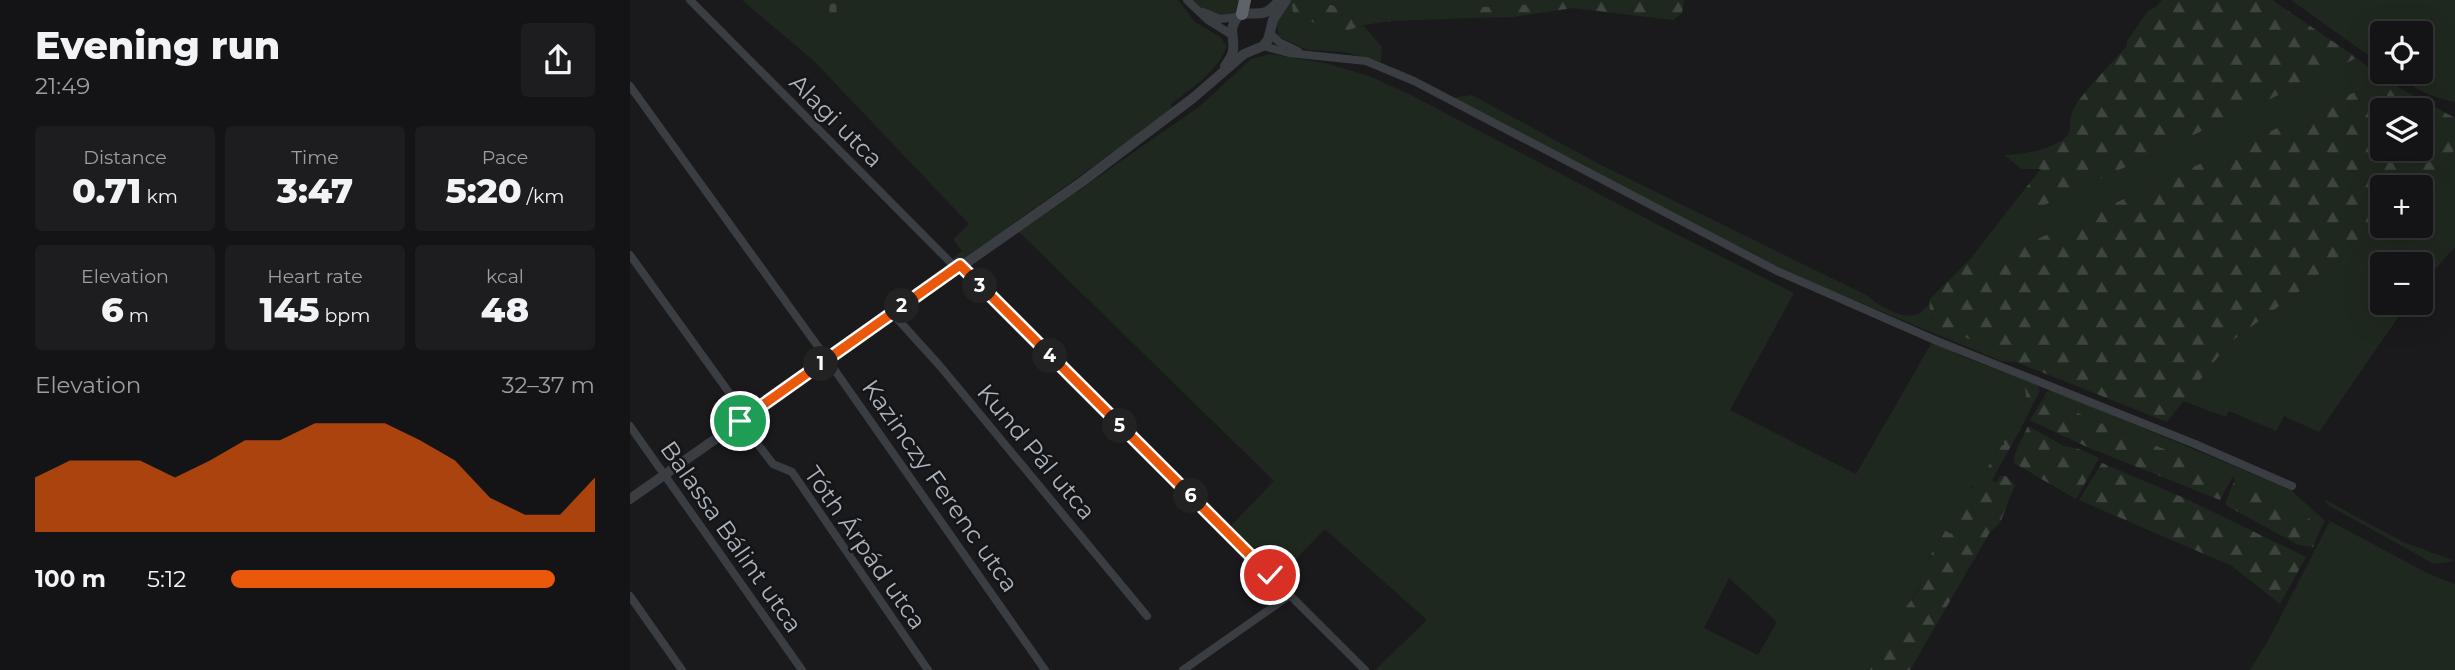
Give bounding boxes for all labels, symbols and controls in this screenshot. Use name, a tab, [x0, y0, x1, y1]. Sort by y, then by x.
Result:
map controls	[2370, 21, 2433, 315]
button: locate	[2370, 21, 2433, 84]
text: Evening run	[35, 22, 280, 69]
button: share	[521, 23, 595, 97]
street label: Alagi utca	[784, 68, 889, 173]
text: 21:49	[35, 72, 90, 100]
button: layers	[2370, 98, 2433, 161]
text: Distance	[83, 146, 167, 169]
text: Time	[291, 146, 339, 169]
text: Pace	[482, 146, 528, 169]
text: 0.71	[72, 169, 142, 212]
text: 3:47	[277, 169, 353, 212]
text: 5:20	[446, 169, 522, 212]
button: +	[2370, 175, 2433, 238]
text: km	[142, 185, 178, 208]
text: /km	[522, 185, 564, 208]
button: −	[2370, 252, 2433, 315]
text: Elevation	[81, 265, 169, 288]
text: Heart rate	[267, 265, 363, 288]
text: kcal	[486, 265, 524, 288]
pin: 3	[962, 268, 998, 304]
text: 3	[974, 274, 985, 297]
text: 6	[101, 288, 124, 331]
text: 145	[260, 288, 320, 331]
text: 48	[481, 288, 529, 331]
pin: 2	[884, 288, 920, 324]
text: 2	[896, 294, 907, 317]
text: m	[124, 304, 149, 327]
text: bpm	[320, 304, 370, 327]
pin: 4	[1032, 338, 1068, 374]
text: 4	[1043, 344, 1056, 367]
pin: 1	[804, 346, 838, 382]
text: 1	[817, 352, 824, 375]
text: Elevation	[35, 371, 141, 399]
text: 32–37 m	[502, 371, 595, 399]
street label: Kazinczy Ferenc utca	[856, 374, 1025, 597]
street label: Kund Pál utca	[971, 378, 1102, 525]
pin	[710, 391, 770, 451]
icon: arrive	[721, 402, 759, 440]
pin: 5	[1102, 408, 1138, 444]
text: 5	[1114, 414, 1125, 437]
street label: Balassa Bálint utca	[654, 435, 808, 638]
street label: Tóth Árpád utca	[798, 461, 932, 635]
pin: 6	[1174, 478, 1208, 514]
text: 6	[1184, 484, 1197, 507]
pin	[1240, 545, 1300, 605]
icon: check	[1251, 556, 1289, 594]
text: 100 m	[35, 565, 106, 593]
text: 5:12	[147, 565, 186, 593]

